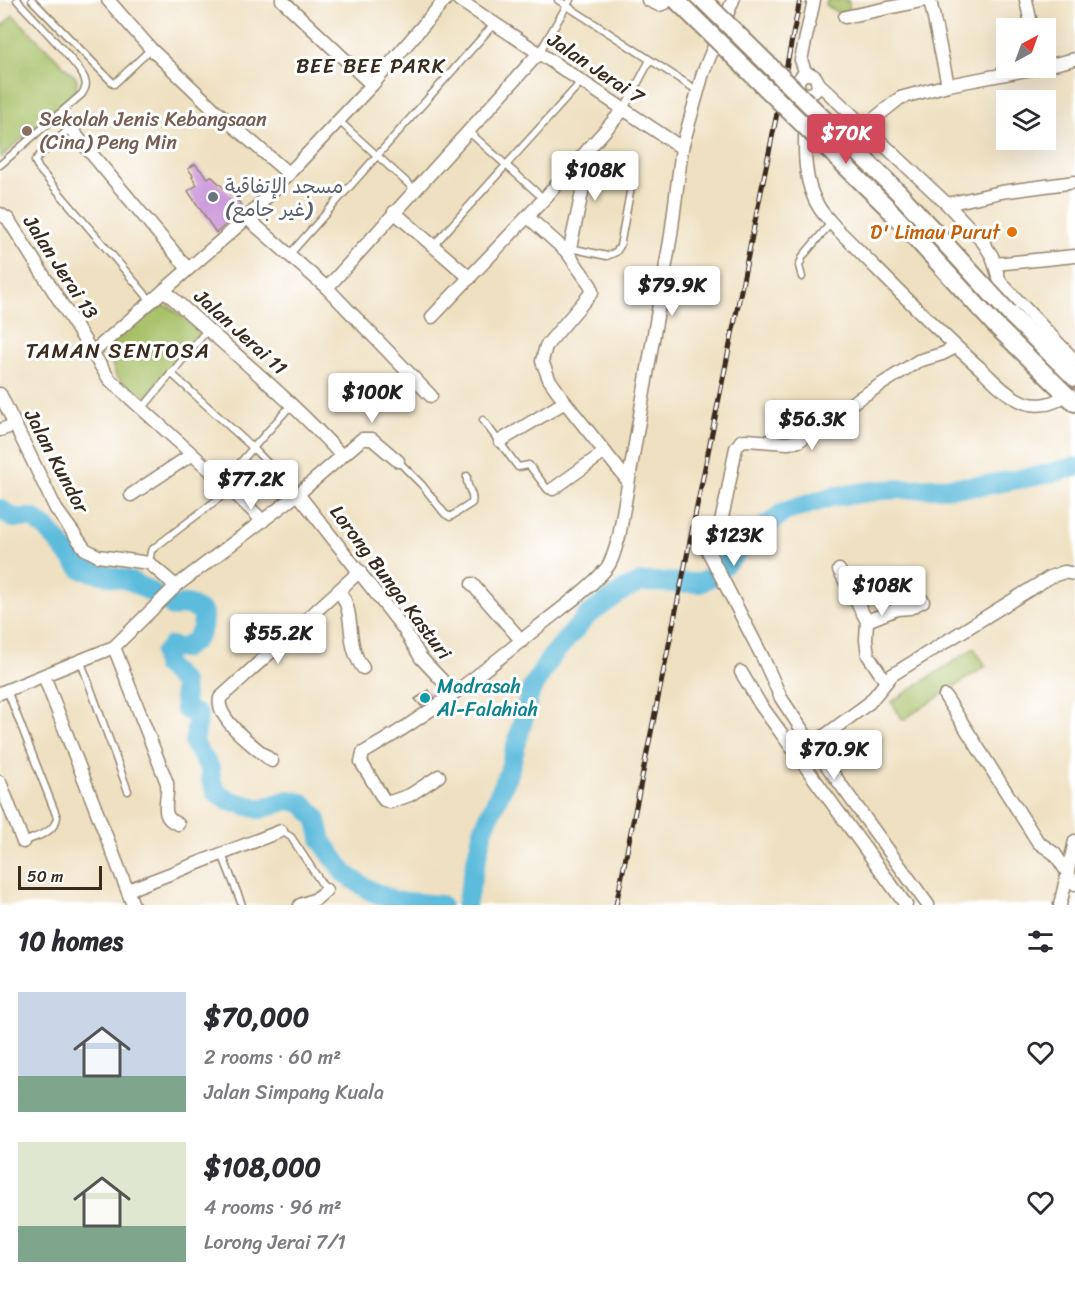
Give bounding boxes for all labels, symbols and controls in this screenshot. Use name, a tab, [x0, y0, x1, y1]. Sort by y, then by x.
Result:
north arrow	[996, 18, 1056, 78]
map controls	[996, 18, 1056, 150]
street label: Jalan Jerai 7	[539, 22, 653, 115]
district label: BEE BEE PARK	[296, 47, 446, 85]
button: layers	[996, 90, 1056, 150]
place label: Sekolah Jenis Kebangsaan (Cina) Peng Min	[39, 102, 267, 160]
pin: $70K	[810, 114, 882, 165]
text: $70K	[821, 116, 871, 151]
marker: Sekolah Jenis Kebangsaan (Cina) Peng Min	[20, 124, 34, 138]
pin: $108K	[553, 151, 637, 202]
text: $108K	[566, 153, 624, 188]
place label: مسجد الإتفاقية (غير جامع)	[225, 169, 343, 227]
marker: مسجد الإتفاقية (غير جامع)	[206, 190, 220, 204]
street label: Jalan Jerai 13	[13, 207, 108, 327]
place label: D' Limau Purut	[870, 215, 1001, 250]
marker: D' Limau Purut	[1005, 225, 1019, 239]
pin: $79.9K	[623, 266, 721, 317]
text: $79.9K	[638, 268, 706, 303]
street label: Jalan Jerai 11	[185, 280, 296, 384]
district label: TAMAN SENTOSA	[25, 332, 211, 370]
pin: $100K	[330, 373, 414, 424]
text: $100K	[342, 375, 402, 410]
pin: $56.3K	[763, 400, 861, 451]
street label: Jalan Kundor	[14, 402, 100, 521]
text: $56.3K	[779, 402, 845, 437]
pin: $77.2K	[202, 460, 300, 511]
text: $77.2K	[218, 462, 284, 497]
street label: Lorong Bunga Kasturi	[320, 497, 462, 669]
pin: $123K	[692, 516, 776, 567]
text: $123K	[706, 518, 762, 553]
pin: $108K	[840, 566, 924, 617]
text: $108K	[853, 568, 911, 603]
pin: $55.2K	[229, 614, 327, 665]
text: $55.2K	[244, 616, 312, 651]
place label: Madrasah Al-Falahiah	[436, 669, 538, 727]
marker: Madrasah Al-Falahiah	[418, 691, 432, 705]
pin: $70.9K	[785, 730, 883, 781]
text: $70.9K	[800, 732, 868, 767]
text: 50 m	[27, 862, 63, 891]
scale bar	[18, 863, 102, 890]
text: 10 homes	[18, 918, 123, 964]
icon: filters	[1024, 925, 1057, 958]
text: $70,000	[204, 994, 309, 1040]
icon: home	[66, 1016, 138, 1088]
icon: heart	[1024, 1036, 1057, 1069]
text: 2 rooms · 60 m²	[204, 1040, 341, 1075]
text: Jalan Simpang Kuala	[204, 1075, 384, 1110]
text: $108,000	[204, 1144, 321, 1190]
icon: home	[66, 1166, 138, 1238]
icon: heart	[1024, 1186, 1057, 1219]
text: 4 rooms · 96 m²	[204, 1190, 342, 1225]
text: Lorong Jerai 7/1	[204, 1225, 346, 1260]

